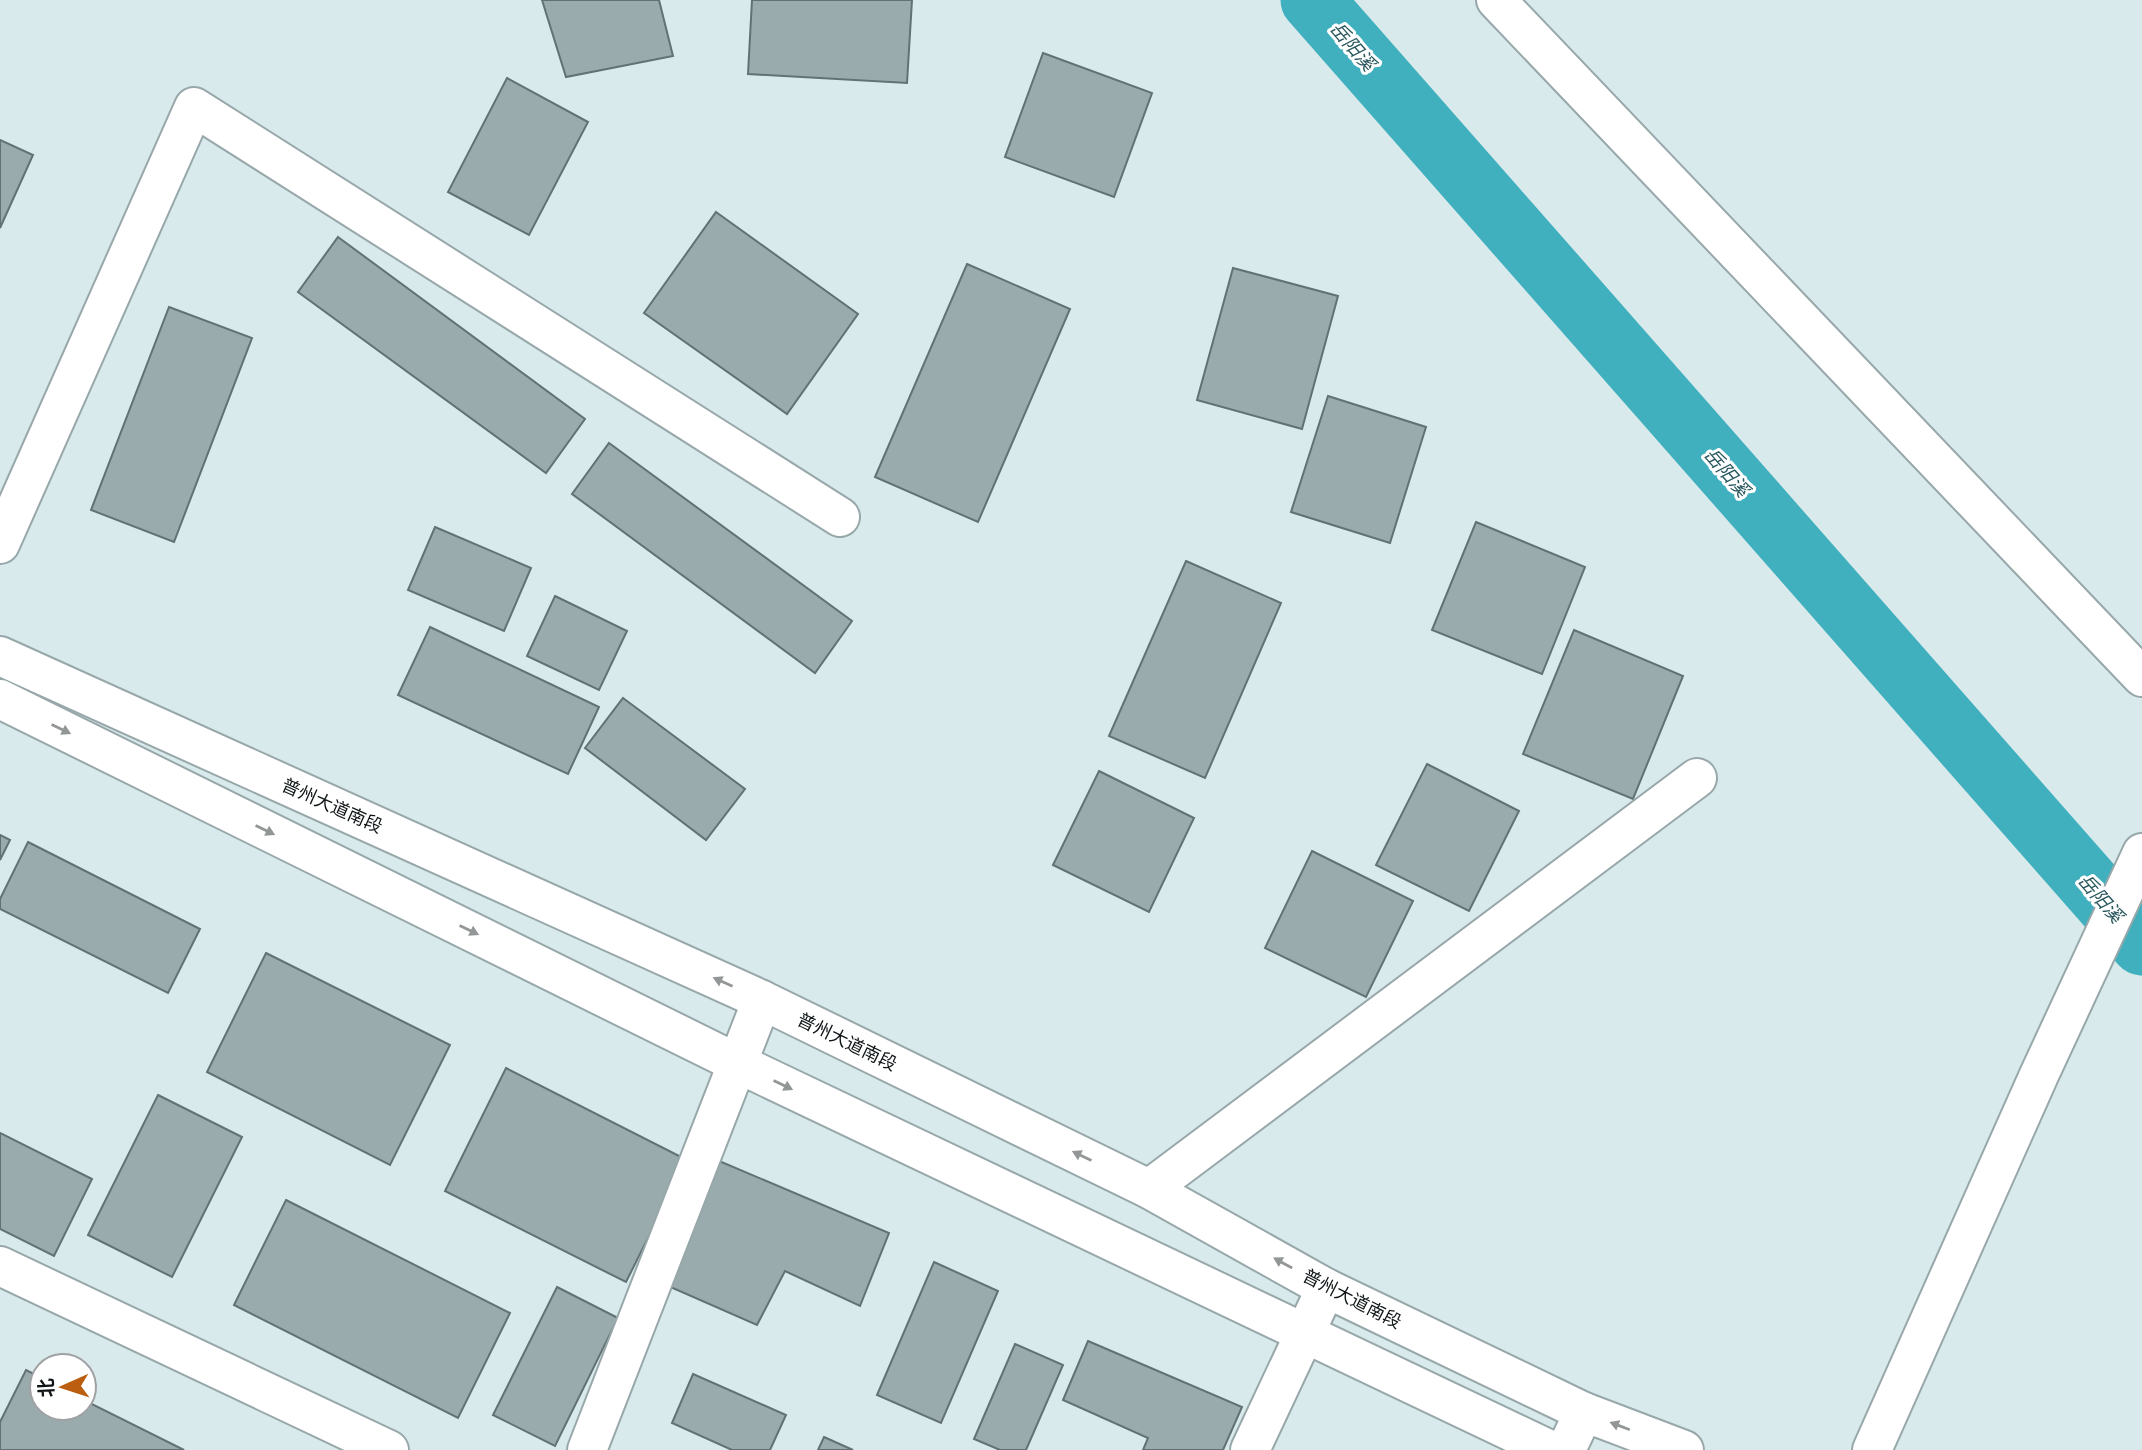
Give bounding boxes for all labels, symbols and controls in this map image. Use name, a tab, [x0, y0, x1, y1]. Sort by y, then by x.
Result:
water label: 岳阳溪	[1324, 17, 1381, 78]
water label: 岳阳溪	[1698, 443, 1755, 504]
one-way arrow	[51, 723, 71, 734]
street label: 普州大道南段	[278, 774, 386, 838]
one-way arrow	[255, 824, 275, 835]
water label: 岳阳溪	[2072, 869, 2129, 930]
one-way arrow	[459, 925, 479, 936]
one-way arrow	[713, 976, 733, 988]
street label: 普州大道南段	[794, 1008, 900, 1076]
one-way arrow	[773, 1079, 793, 1091]
one-way arrow	[1072, 1151, 1092, 1162]
one-way arrow	[1273, 1257, 1292, 1269]
street label: 普州大道南段	[1299, 1265, 1405, 1333]
north arrow	[28, 1352, 98, 1422]
text: 北	[35, 1378, 60, 1398]
one-way arrow	[1609, 1420, 1630, 1431]

